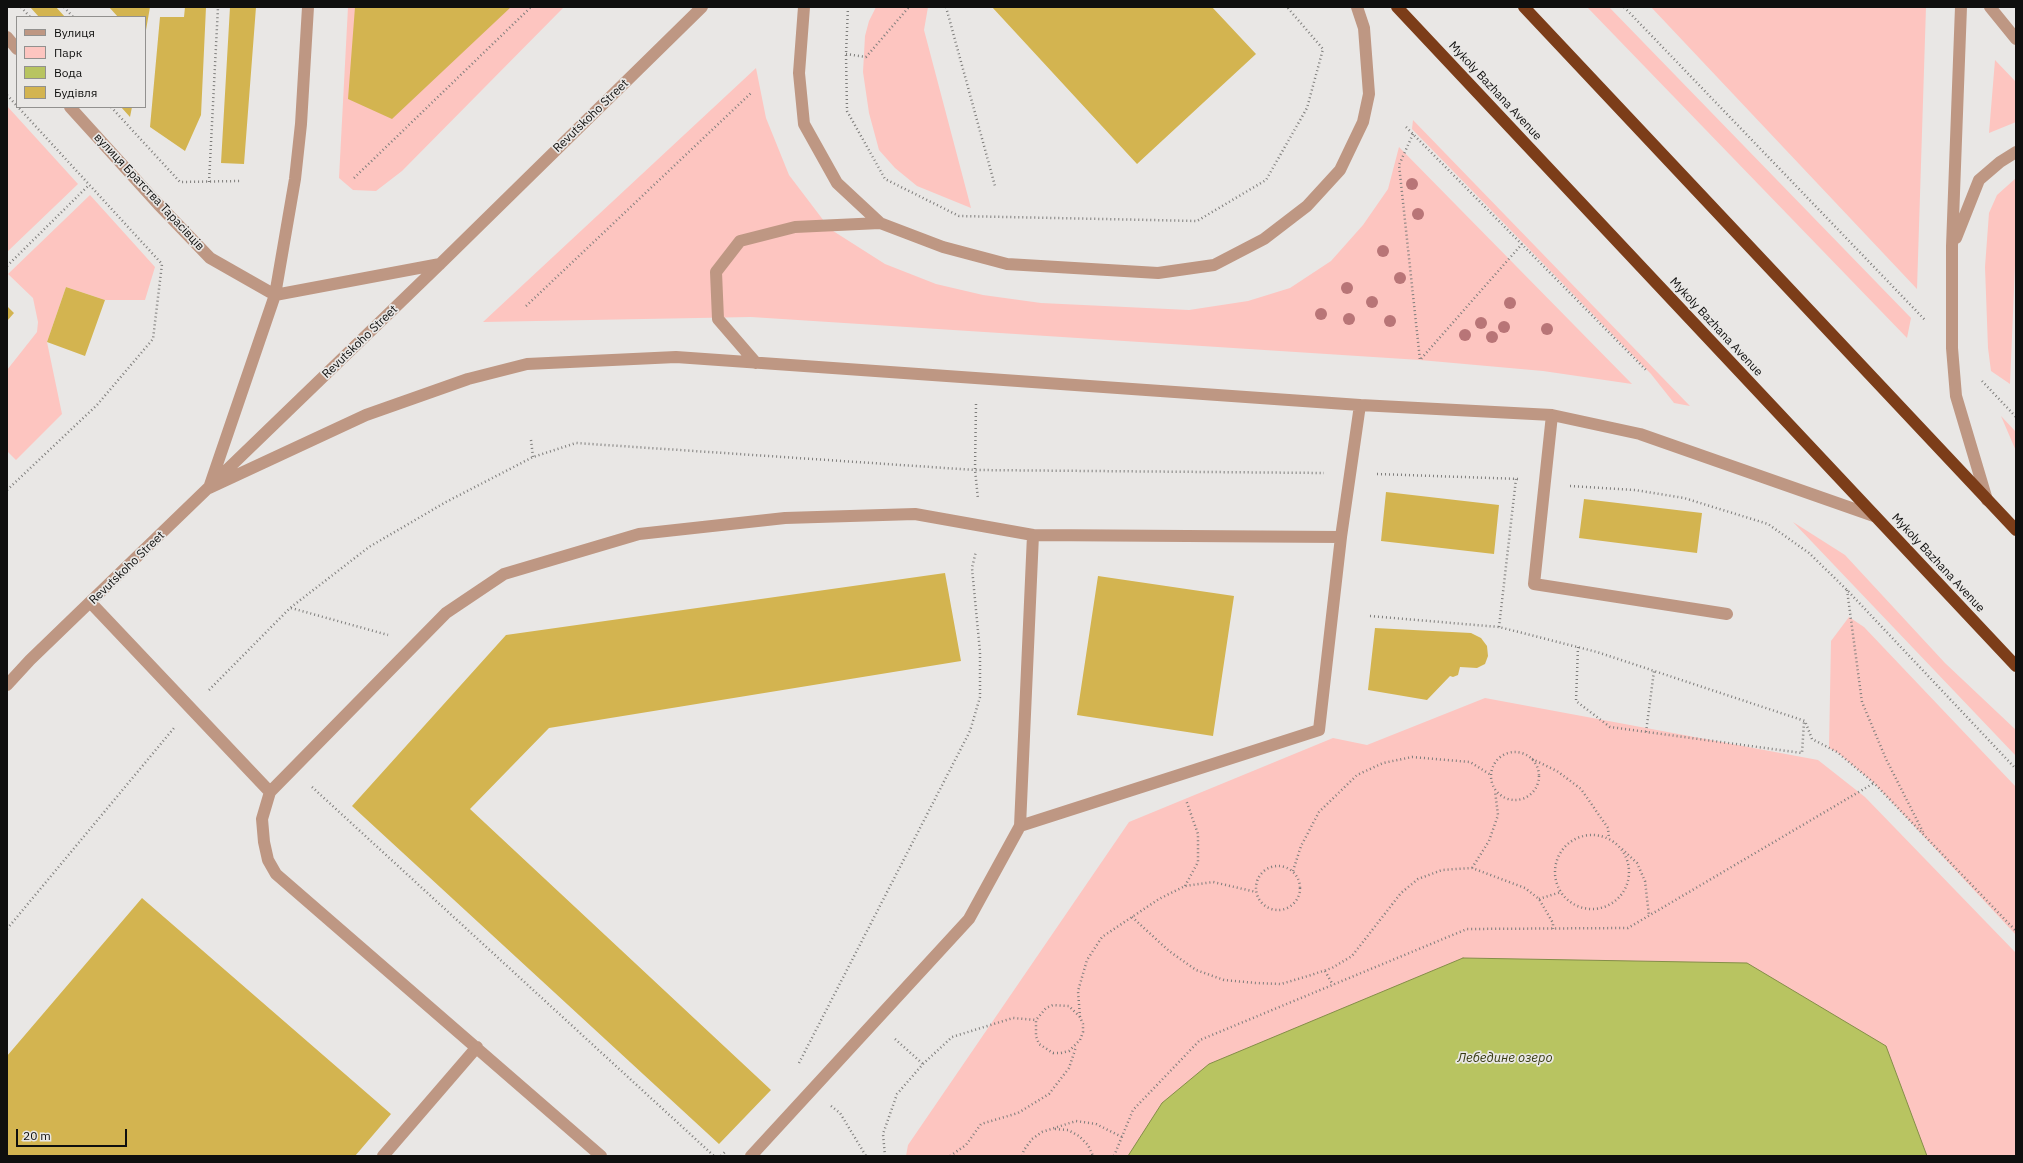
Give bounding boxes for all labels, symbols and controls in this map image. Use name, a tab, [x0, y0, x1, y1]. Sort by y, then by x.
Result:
legend	[16, 16, 146, 108]
text: Вулиця	[54, 25, 95, 40]
street label: Mykoly Bazhana Avenue	[1446, 39, 1544, 143]
text: Парк	[54, 45, 82, 60]
text: Вода	[54, 65, 82, 80]
street label: Revutskoho Street	[550, 76, 632, 156]
text: Будівля	[54, 85, 97, 100]
street label: вулиця Братства Тарасівців	[91, 130, 207, 254]
street label: Mykoly Bazhana Avenue	[1667, 275, 1765, 379]
street label: Revutskoho Street	[319, 302, 401, 382]
street label: Mykoly Bazhana Avenue	[1889, 511, 1987, 615]
street label: Revutskoho Street	[86, 528, 168, 608]
water label: Лебедине озеро	[1457, 1050, 1553, 1066]
scale bar	[18, 1121, 129, 1147]
text: 20 m	[23, 1128, 51, 1143]

